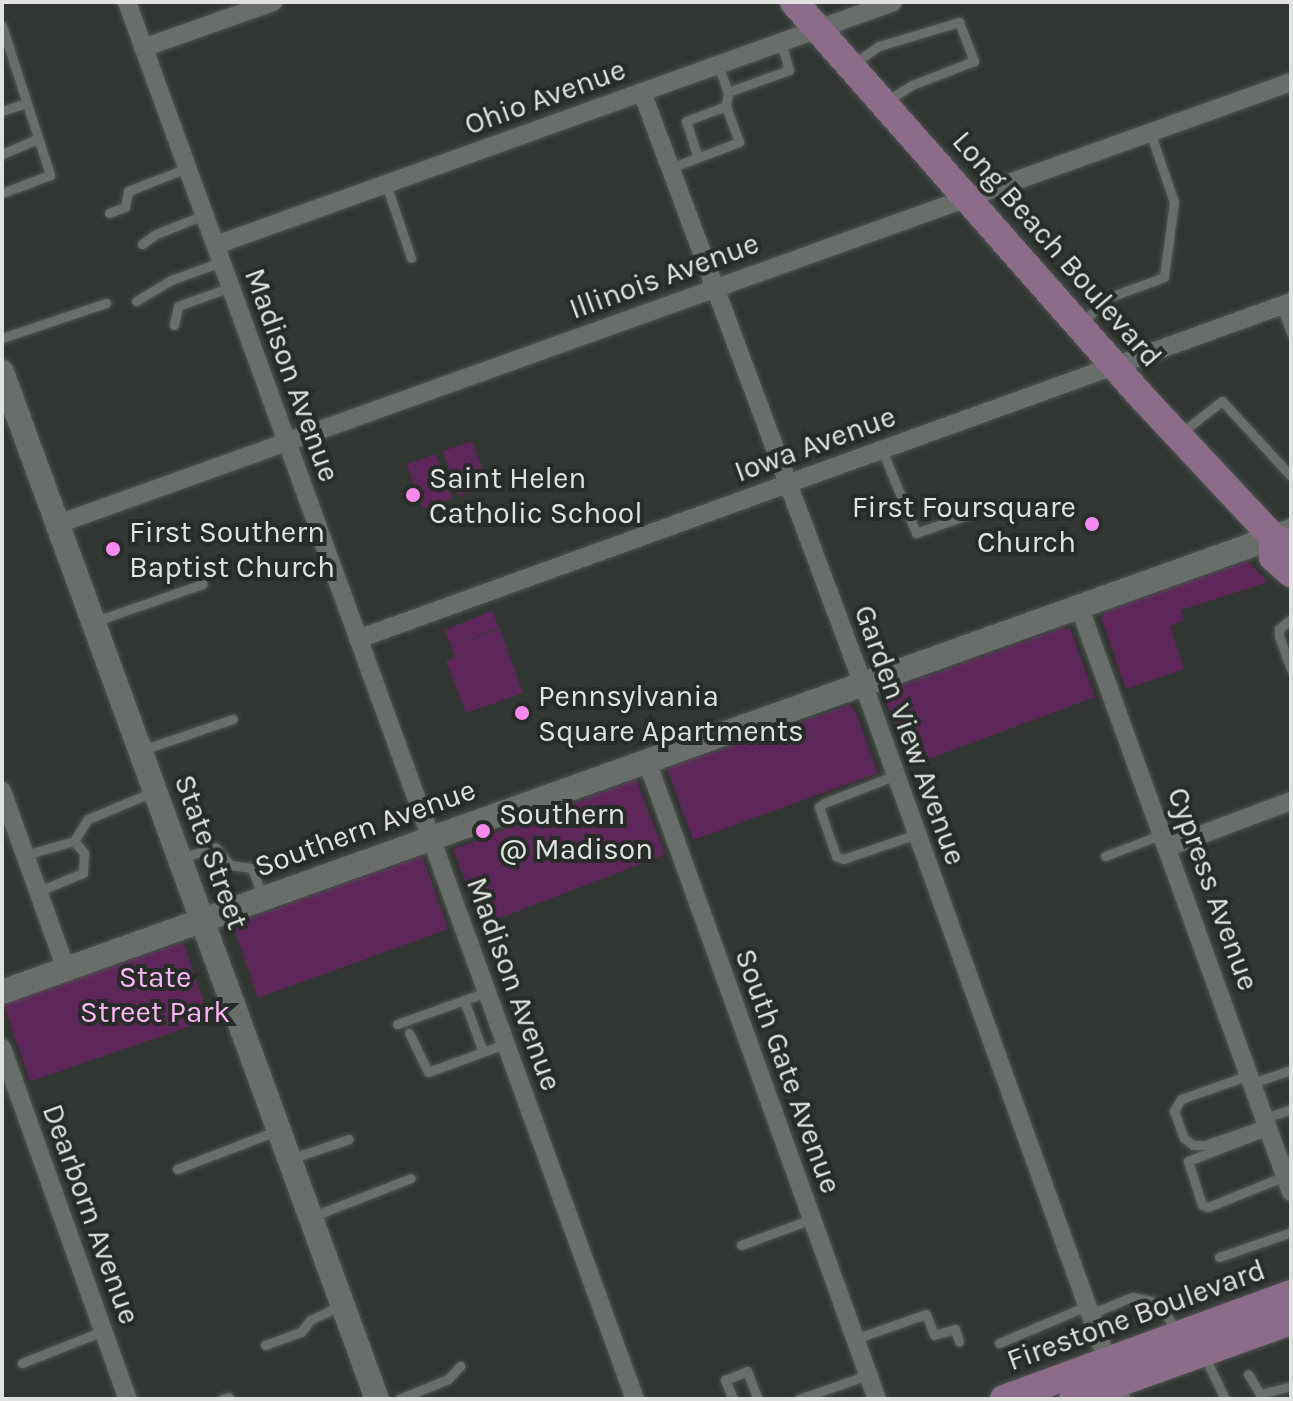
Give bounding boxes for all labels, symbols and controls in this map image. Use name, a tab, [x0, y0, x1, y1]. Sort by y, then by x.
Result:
street label: Ohio Avenue	[460, 51, 630, 143]
street label: Long Beach Boulevard	[945, 124, 1169, 374]
street label: Illinois Avenue	[564, 225, 764, 327]
street label: Madison Avenue	[237, 263, 347, 487]
street label: Iowa Avenue	[729, 398, 901, 490]
place label: Saint Helen Catholic School	[429, 460, 643, 530]
marker: Saint Helen Catholic School	[404, 486, 422, 504]
place label: First Foursquare Church	[852, 489, 1076, 560]
place label: First Southern Baptist Church	[129, 514, 335, 584]
marker: First Foursquare Church	[1083, 515, 1101, 533]
marker: First Southern Baptist Church	[104, 540, 122, 558]
street label: Garden View Avenue	[846, 600, 974, 870]
place label: Pennsylvania Square Apartments	[538, 678, 804, 748]
marker: Pennsylvania Square Apartments	[513, 704, 531, 722]
street label: State Street	[166, 770, 256, 934]
street label: Southern Avenue	[250, 771, 480, 885]
street label: Cypress Avenue	[1160, 783, 1266, 995]
place label: Southern @ Madison	[499, 796, 653, 866]
marker: Southern @ Madison	[474, 822, 492, 840]
street label: Madison Avenue	[459, 872, 569, 1096]
street label: South Gate Avenue	[727, 944, 849, 1198]
park label: State Street Park	[80, 959, 230, 1030]
street label: Dearborn Avenue	[34, 1099, 148, 1329]
street label: Firestone Boulevard	[1002, 1252, 1270, 1378]

